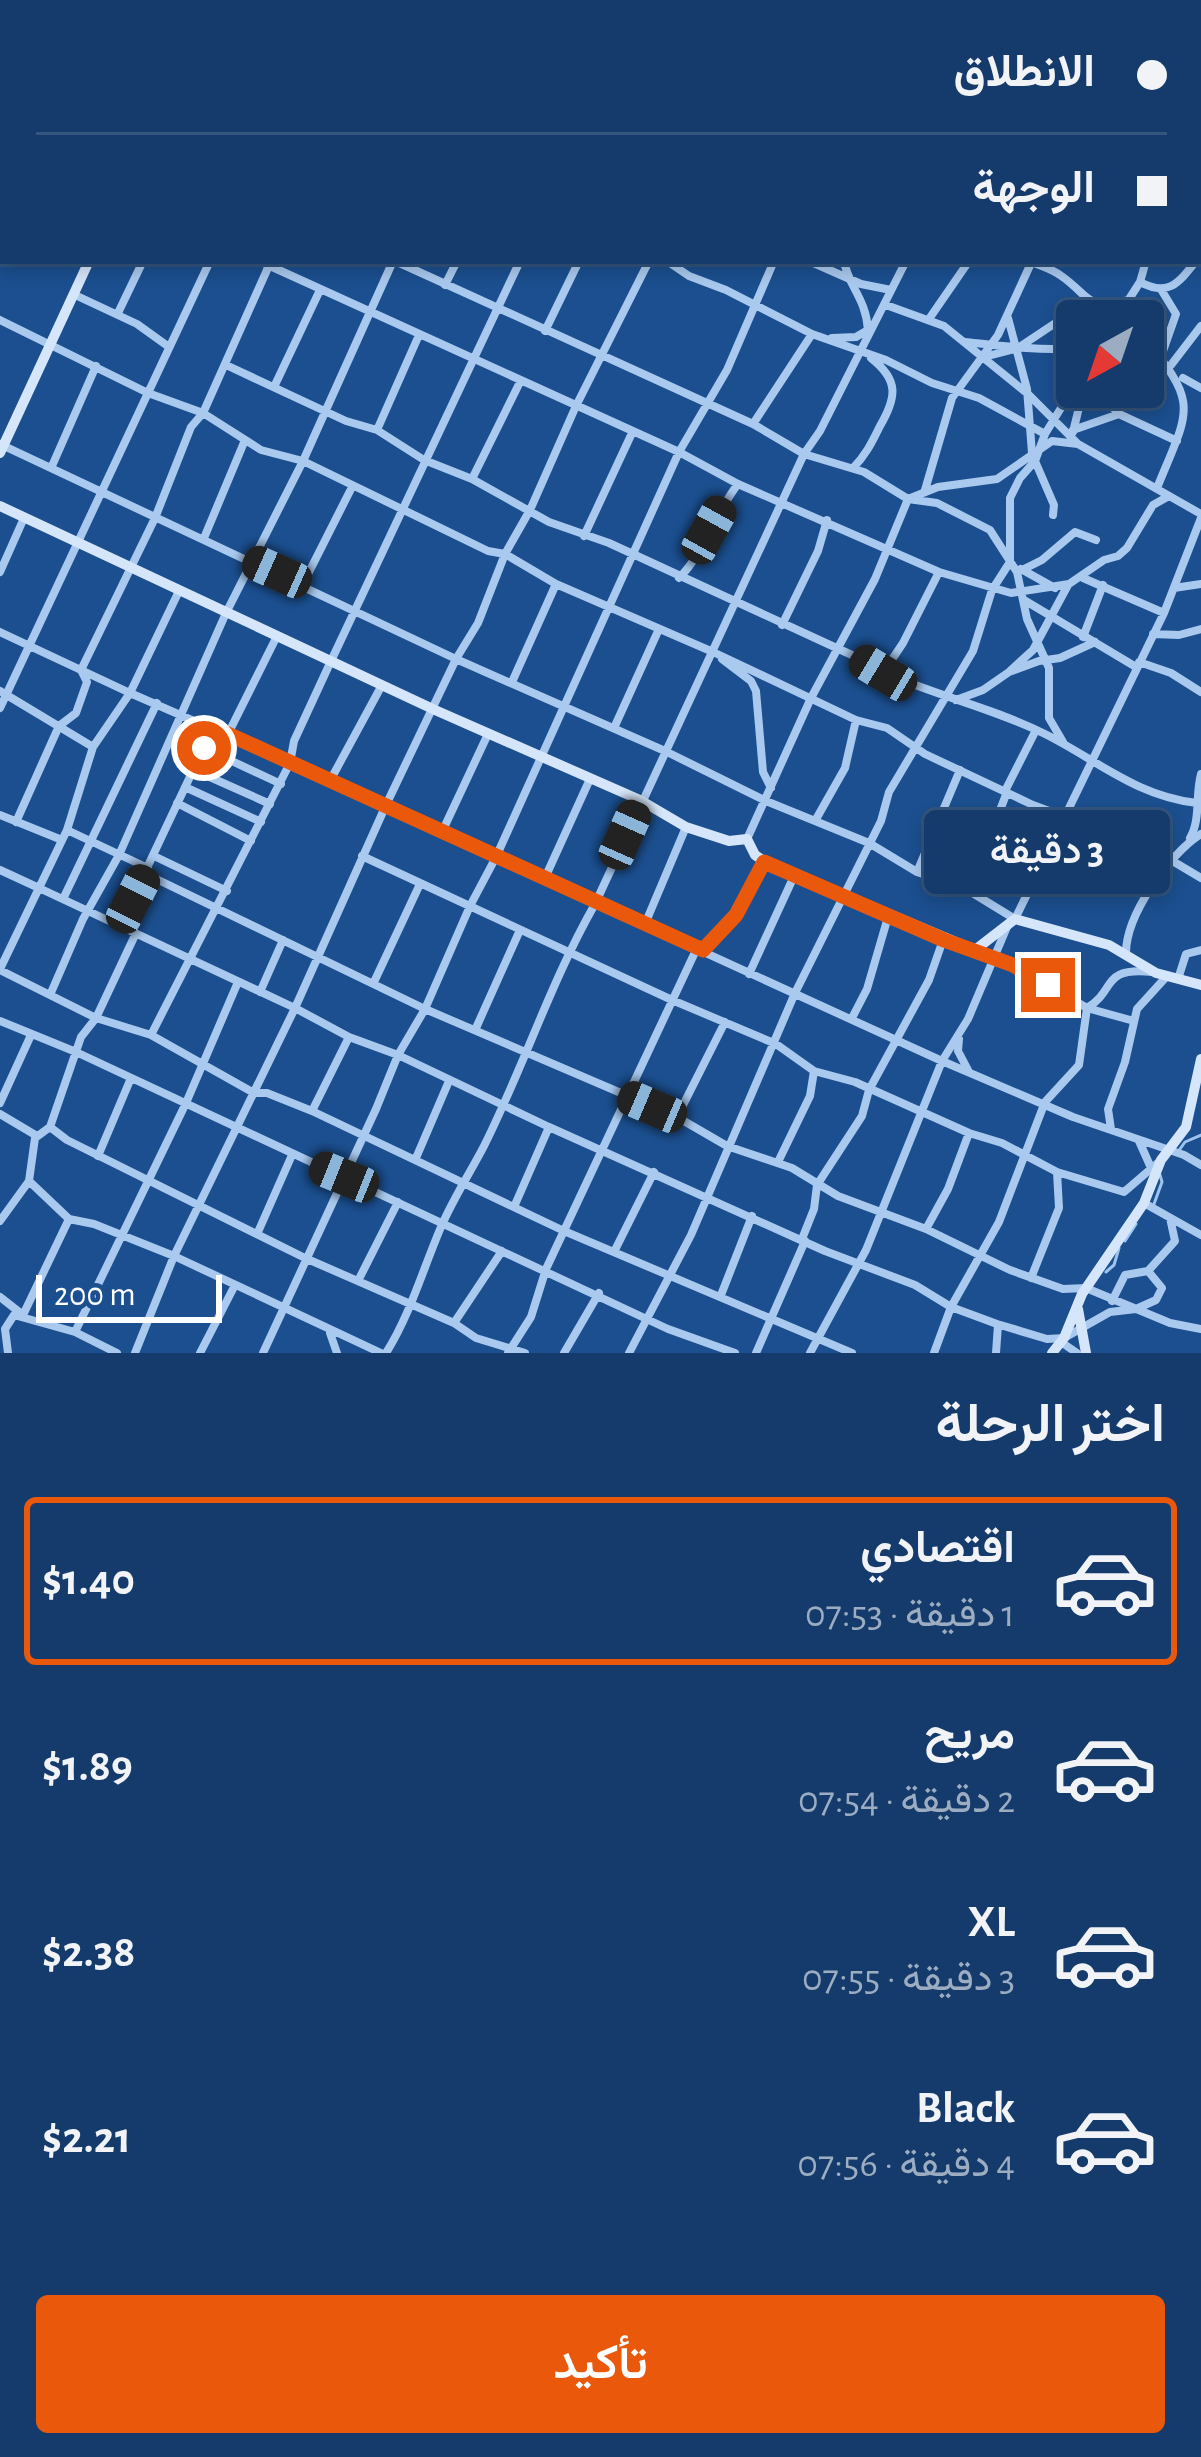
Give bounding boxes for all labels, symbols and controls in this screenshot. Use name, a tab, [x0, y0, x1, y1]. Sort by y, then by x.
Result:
text: الانطلاق	[954, 50, 1095, 95]
text: الوجهة	[973, 166, 1095, 211]
north arrow	[1056, 300, 1164, 408]
map controls	[1056, 300, 1164, 408]
car	[676, 490, 742, 570]
car	[237, 541, 317, 603]
car	[843, 639, 923, 707]
route start	[177, 721, 231, 775]
car	[594, 795, 656, 875]
callout: 3 دقيقة	[925, 811, 1171, 895]
text: 3 دقيقة	[990, 832, 1104, 871]
car	[101, 859, 165, 939]
route end	[1021, 958, 1075, 1012]
car	[612, 1076, 692, 1138]
car	[304, 1147, 384, 1207]
scale bar	[36, 1269, 222, 1322]
text: 200 m	[54, 1279, 136, 1312]
text: اختر الرحلة	[935, 1398, 1165, 1452]
text: اقتصادي	[860, 1526, 1015, 1571]
icon: car	[1051, 1527, 1159, 1635]
text: $1.40	[42, 1558, 135, 1603]
text: 1 دقيقة · 07:53	[805, 1595, 1015, 1634]
text: مريح	[924, 1712, 1015, 1757]
icon: car	[1051, 1713, 1159, 1821]
text: $1.89	[42, 1744, 133, 1789]
text: 2 دقيقة · 07:54	[798, 1781, 1015, 1820]
icon: car	[1051, 1899, 1159, 2007]
text: XL	[967, 1900, 1015, 1945]
text: $2.38	[42, 1930, 135, 1975]
text: 3 دقيقة · 07:55	[802, 1959, 1015, 1998]
icon: car	[1051, 2085, 1159, 2193]
text: Black	[916, 2086, 1015, 2131]
text: $2.21	[42, 2116, 131, 2161]
text: 4 دقيقة · 07:56	[797, 2145, 1015, 2184]
button: تأكيد	[36, 2295, 1165, 2433]

